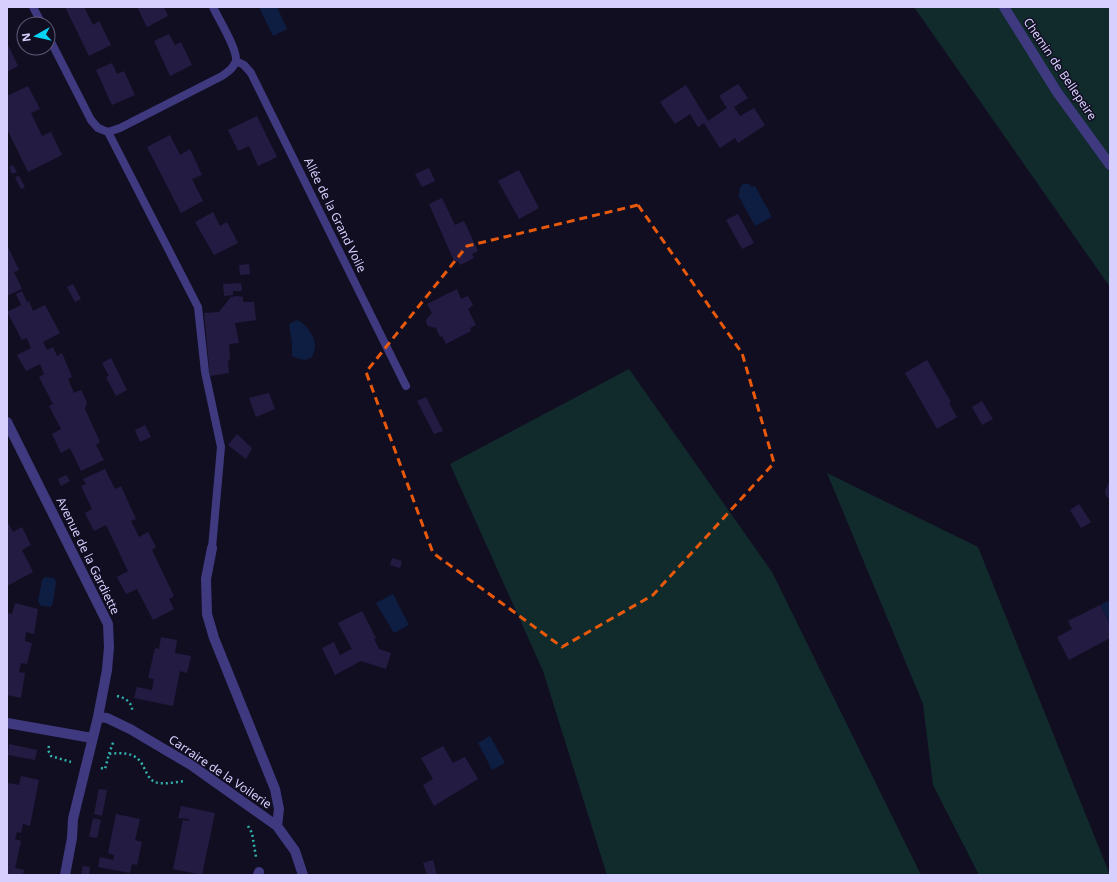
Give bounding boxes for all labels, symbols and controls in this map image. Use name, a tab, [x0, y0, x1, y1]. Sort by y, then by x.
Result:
street label: Chemin de Bellepeire	[1020, 14, 1101, 123]
north arrow	[16, 16, 56, 56]
text: N	[18, 32, 34, 43]
street label: Allée de la Grand Voile	[300, 154, 371, 275]
street label: Avenue de la Gardiette	[53, 494, 124, 617]
street label: Carraire de la Voilerie	[166, 731, 275, 812]

